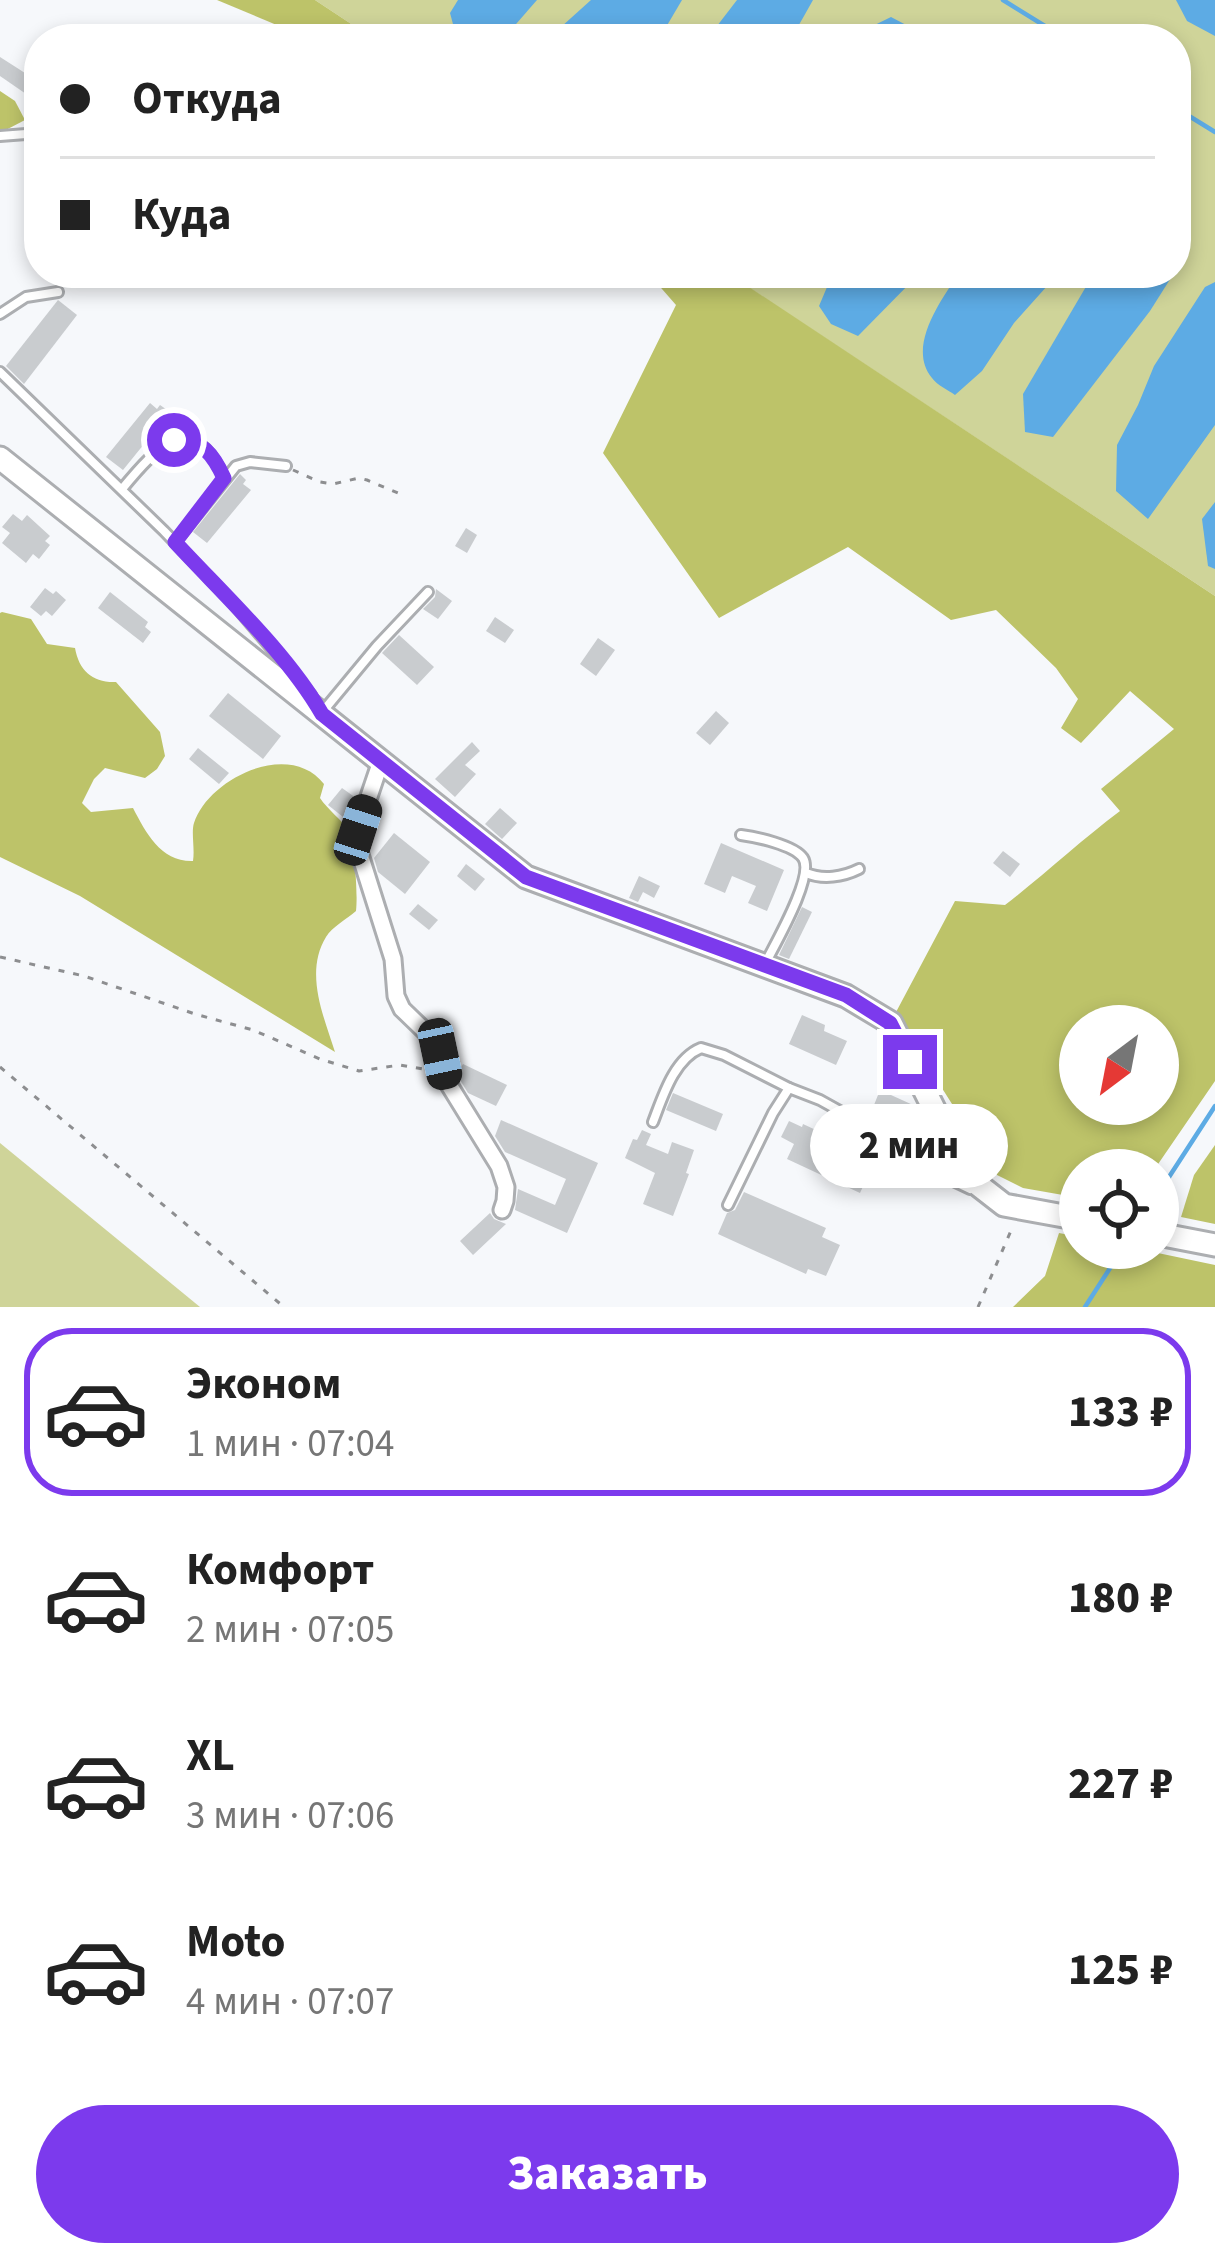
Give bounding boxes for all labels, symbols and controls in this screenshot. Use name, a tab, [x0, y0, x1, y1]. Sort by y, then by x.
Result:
text: Откуда	[132, 67, 282, 131]
text: Куда	[132, 183, 232, 247]
route start	[147, 413, 201, 467]
car	[330, 790, 386, 870]
north arrow	[1059, 1005, 1179, 1125]
map controls	[1059, 1005, 1179, 1269]
car	[415, 1015, 465, 1093]
route end	[883, 1035, 937, 1089]
callout: 2 мин	[811, 1104, 1009, 1188]
text: 2 мин	[859, 1118, 959, 1174]
button: locate	[1059, 1149, 1179, 1269]
text: Эконом	[186, 1352, 342, 1416]
icon: car	[42, 1358, 150, 1466]
text: 133 ₽	[1068, 1380, 1173, 1444]
text: 1 мин · 07:04	[186, 1416, 394, 1472]
text: Комфорт	[186, 1538, 374, 1602]
icon: car	[42, 1544, 150, 1652]
text: 180 ₽	[1068, 1566, 1173, 1630]
text: 2 мин · 07:05	[186, 1602, 394, 1658]
text: XL	[186, 1724, 235, 1788]
icon: car	[42, 1730, 150, 1838]
text: 227 ₽	[1068, 1752, 1173, 1816]
text: 3 мин · 07:06	[186, 1788, 394, 1844]
text: Moto	[186, 1910, 285, 1974]
icon: car	[42, 1916, 150, 2024]
text: 125 ₽	[1068, 1938, 1173, 2002]
text: 4 мин · 07:07	[186, 1974, 394, 2030]
button: Заказать	[36, 2105, 1179, 2243]

